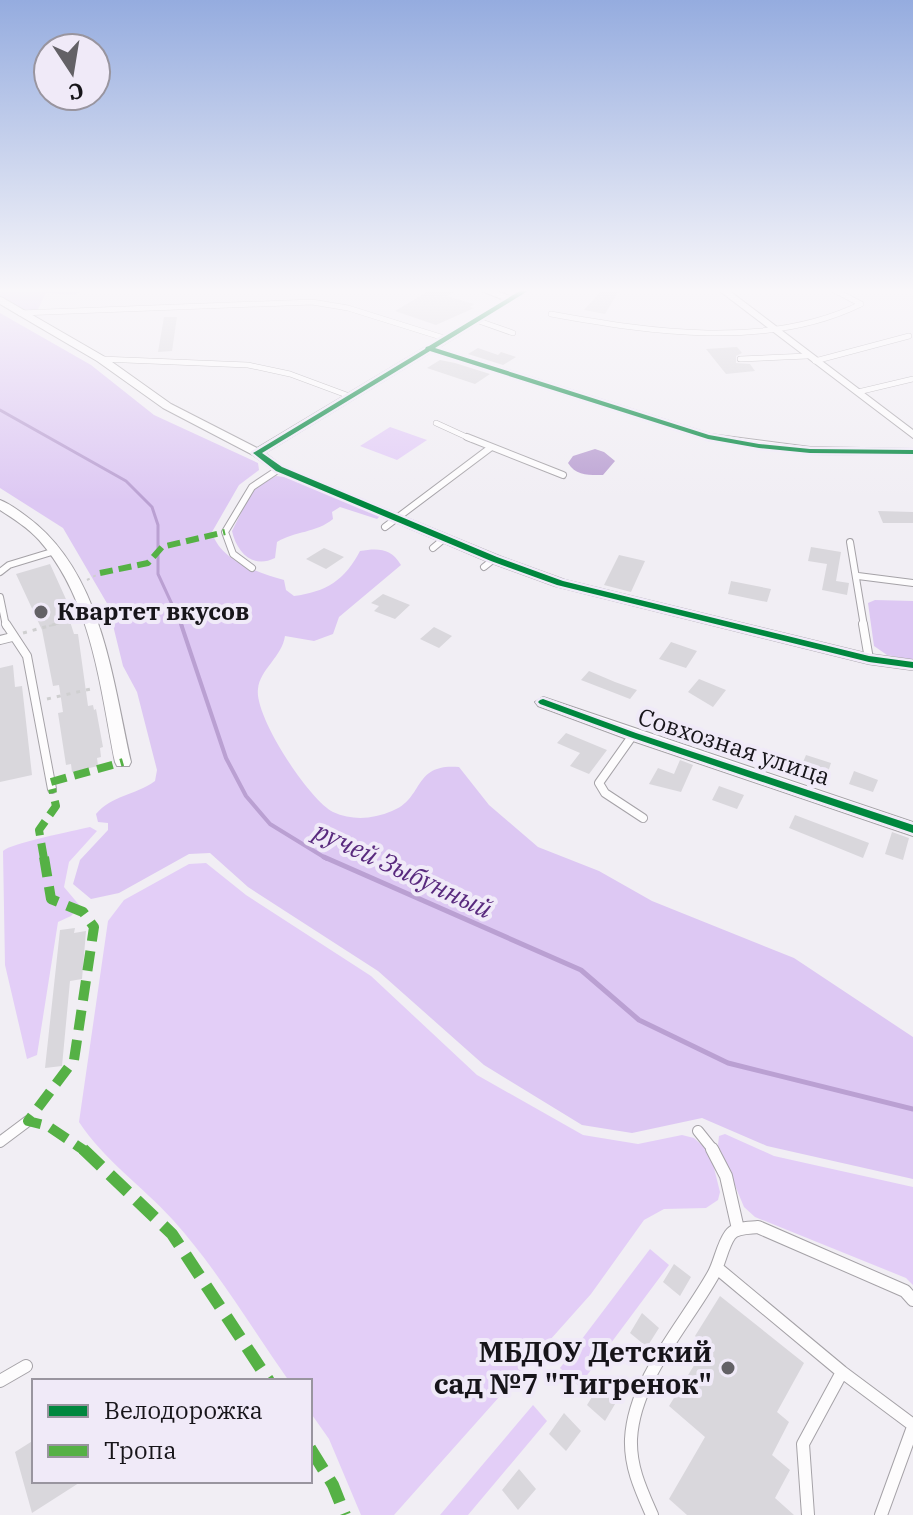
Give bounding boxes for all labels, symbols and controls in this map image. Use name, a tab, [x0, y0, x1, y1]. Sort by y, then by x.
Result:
north arrow	[32, 32, 112, 112]
text: С	[66, 76, 86, 108]
place label: Квартет вкусов	[57, 595, 249, 627]
marker: Квартет вкусов	[32, 603, 50, 621]
street label: Совхозная улица	[634, 700, 834, 792]
water label: ручей Зыбунный	[306, 812, 498, 925]
place label: МБДОУ Детский сад №7 "Тигренок"	[434, 1333, 712, 1402]
marker: МБДОУ Детский сад №7 "Тигренок"	[719, 1359, 737, 1377]
legend	[32, 1379, 312, 1483]
text: Велодорожка	[104, 1394, 263, 1426]
text: Тропа	[104, 1434, 176, 1466]

